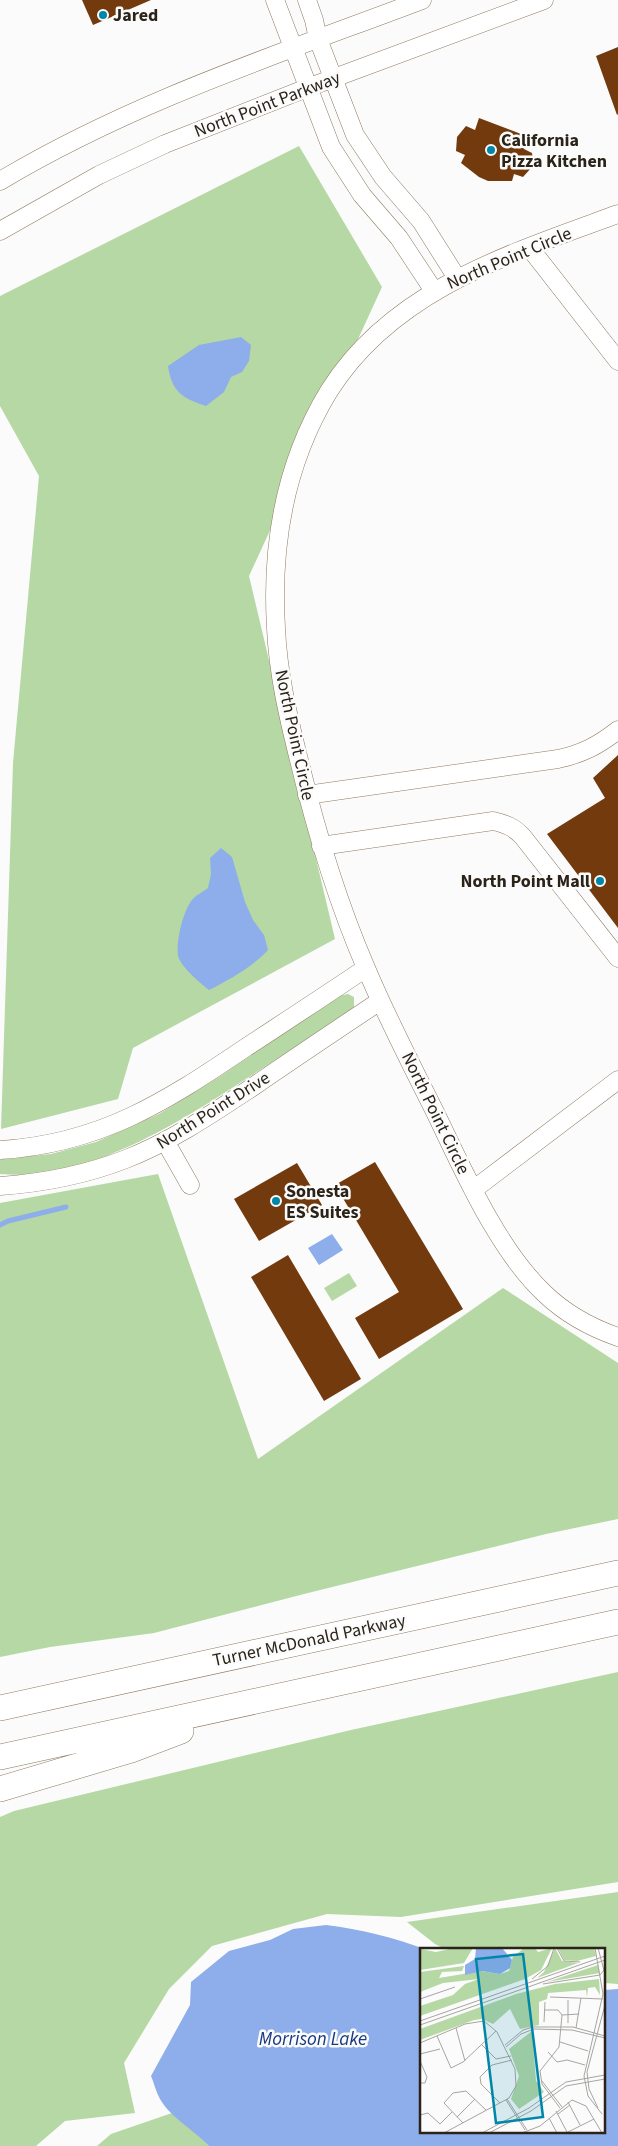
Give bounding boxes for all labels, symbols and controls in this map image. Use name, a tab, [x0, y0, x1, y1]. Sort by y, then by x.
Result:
place label: Jared	[113, 3, 158, 28]
marker: Jared	[97, 9, 109, 21]
street label: North Point Parkway	[191, 65, 344, 144]
place label: California Pizza Kitchen	[501, 128, 607, 174]
marker: California Pizza Kitchen	[485, 144, 497, 156]
street label: North Point Circle	[443, 221, 575, 296]
street label: North Point Circle	[268, 667, 321, 803]
place label: North Point Mall	[461, 869, 590, 894]
marker: North Point Mall	[594, 875, 606, 887]
street label: North Point Circle	[395, 1048, 476, 1179]
street label: North Point Drive	[152, 1065, 275, 1155]
place label: Sonesta ES Suites	[286, 1179, 359, 1225]
marker: Sonesta ES Suites	[270, 1195, 282, 1207]
street label: Turner McDonald Parkway	[210, 1608, 408, 1673]
inset map	[420, 1948, 606, 2134]
water label: Morrison Lake	[259, 2026, 367, 2053]

